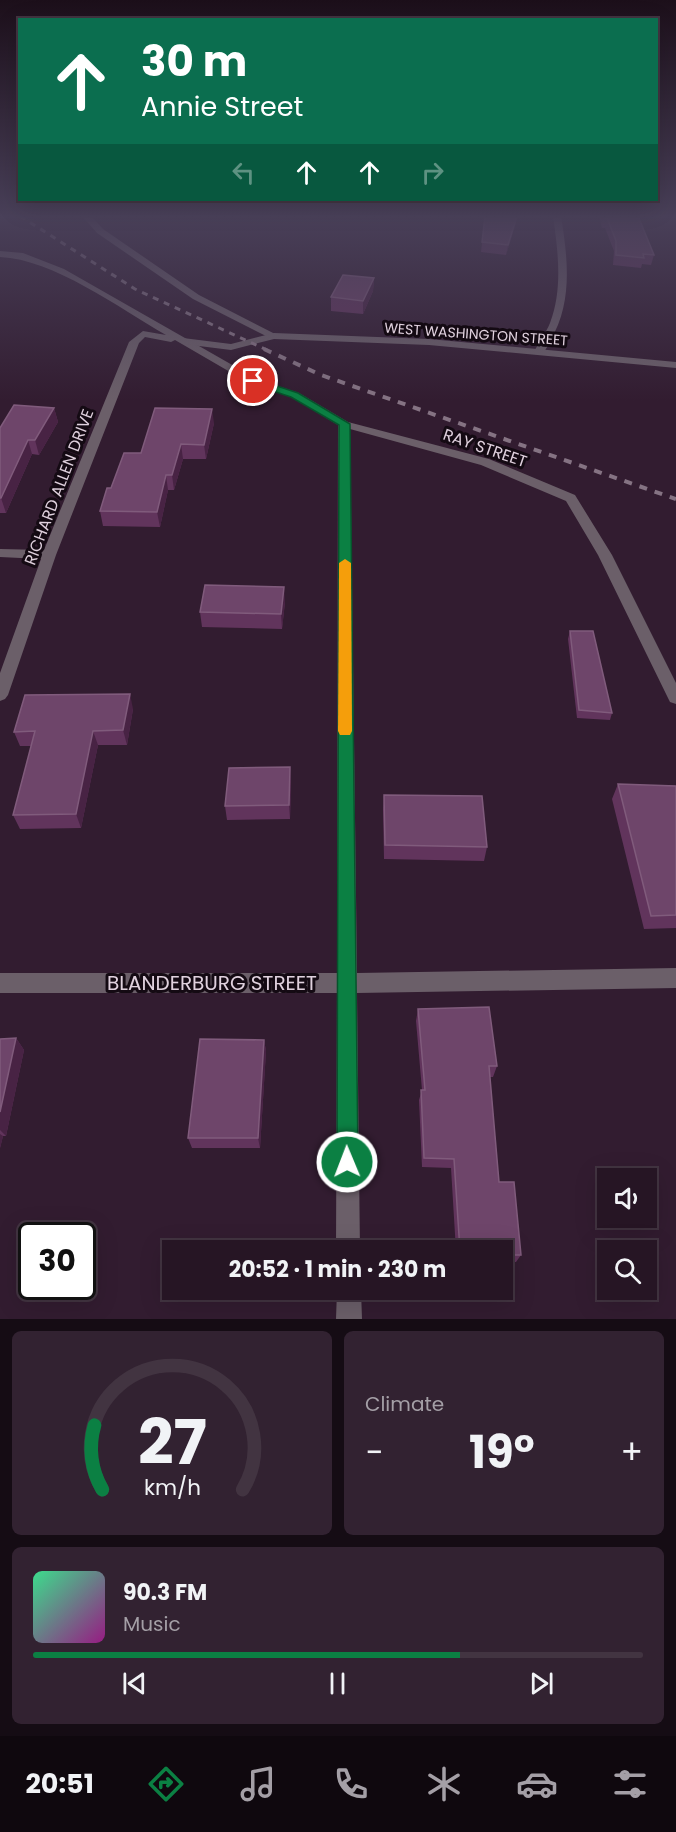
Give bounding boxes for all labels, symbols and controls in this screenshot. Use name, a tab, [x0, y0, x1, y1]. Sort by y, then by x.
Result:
text: 30 m	[141, 32, 247, 91]
icon: ahead	[42, 42, 120, 120]
text: Annie Street	[141, 88, 303, 125]
icon: left	[227, 156, 260, 189]
icon: ahead	[290, 156, 323, 189]
icon: ahead	[353, 156, 386, 189]
icon: right	[416, 156, 449, 189]
street label: WEST WASHINGTON STREET	[384, 318, 569, 350]
pin	[227, 355, 278, 406]
icon: arrive	[236, 364, 269, 397]
street label: RICHARD ALLEN DRIVE	[19, 406, 99, 568]
street label: RAY STREET	[440, 423, 530, 473]
street label: BLANDERBURG STREET	[107, 969, 317, 997]
position arrow	[315, 1130, 379, 1194]
map controls	[597, 1168, 657, 1300]
button: sound	[597, 1168, 657, 1228]
speed limit sign: 30	[18, 1222, 96, 1300]
button: search	[597, 1240, 657, 1300]
text: 20:52 · 1 min · 230 m	[229, 1254, 446, 1285]
text: Climate	[365, 1390, 444, 1418]
text: 27	[137, 1398, 207, 1486]
text: 19°	[469, 1421, 535, 1484]
text: −	[365, 1429, 383, 1476]
text: +	[620, 1429, 643, 1476]
text: km/h	[143, 1472, 201, 1503]
text: 90.3 FM	[123, 1577, 207, 1608]
text: Music	[123, 1610, 181, 1638]
icon: previous	[118, 1667, 151, 1700]
icon: pause	[321, 1667, 354, 1700]
icon: next	[525, 1667, 558, 1700]
icon: directions	[145, 1763, 187, 1805]
icon: music	[237, 1763, 279, 1805]
icon: phone	[330, 1763, 372, 1805]
icon: climate	[423, 1763, 465, 1805]
icon: car	[516, 1763, 558, 1805]
icon: filters	[609, 1763, 651, 1805]
text: 20:51	[25, 1765, 94, 1802]

